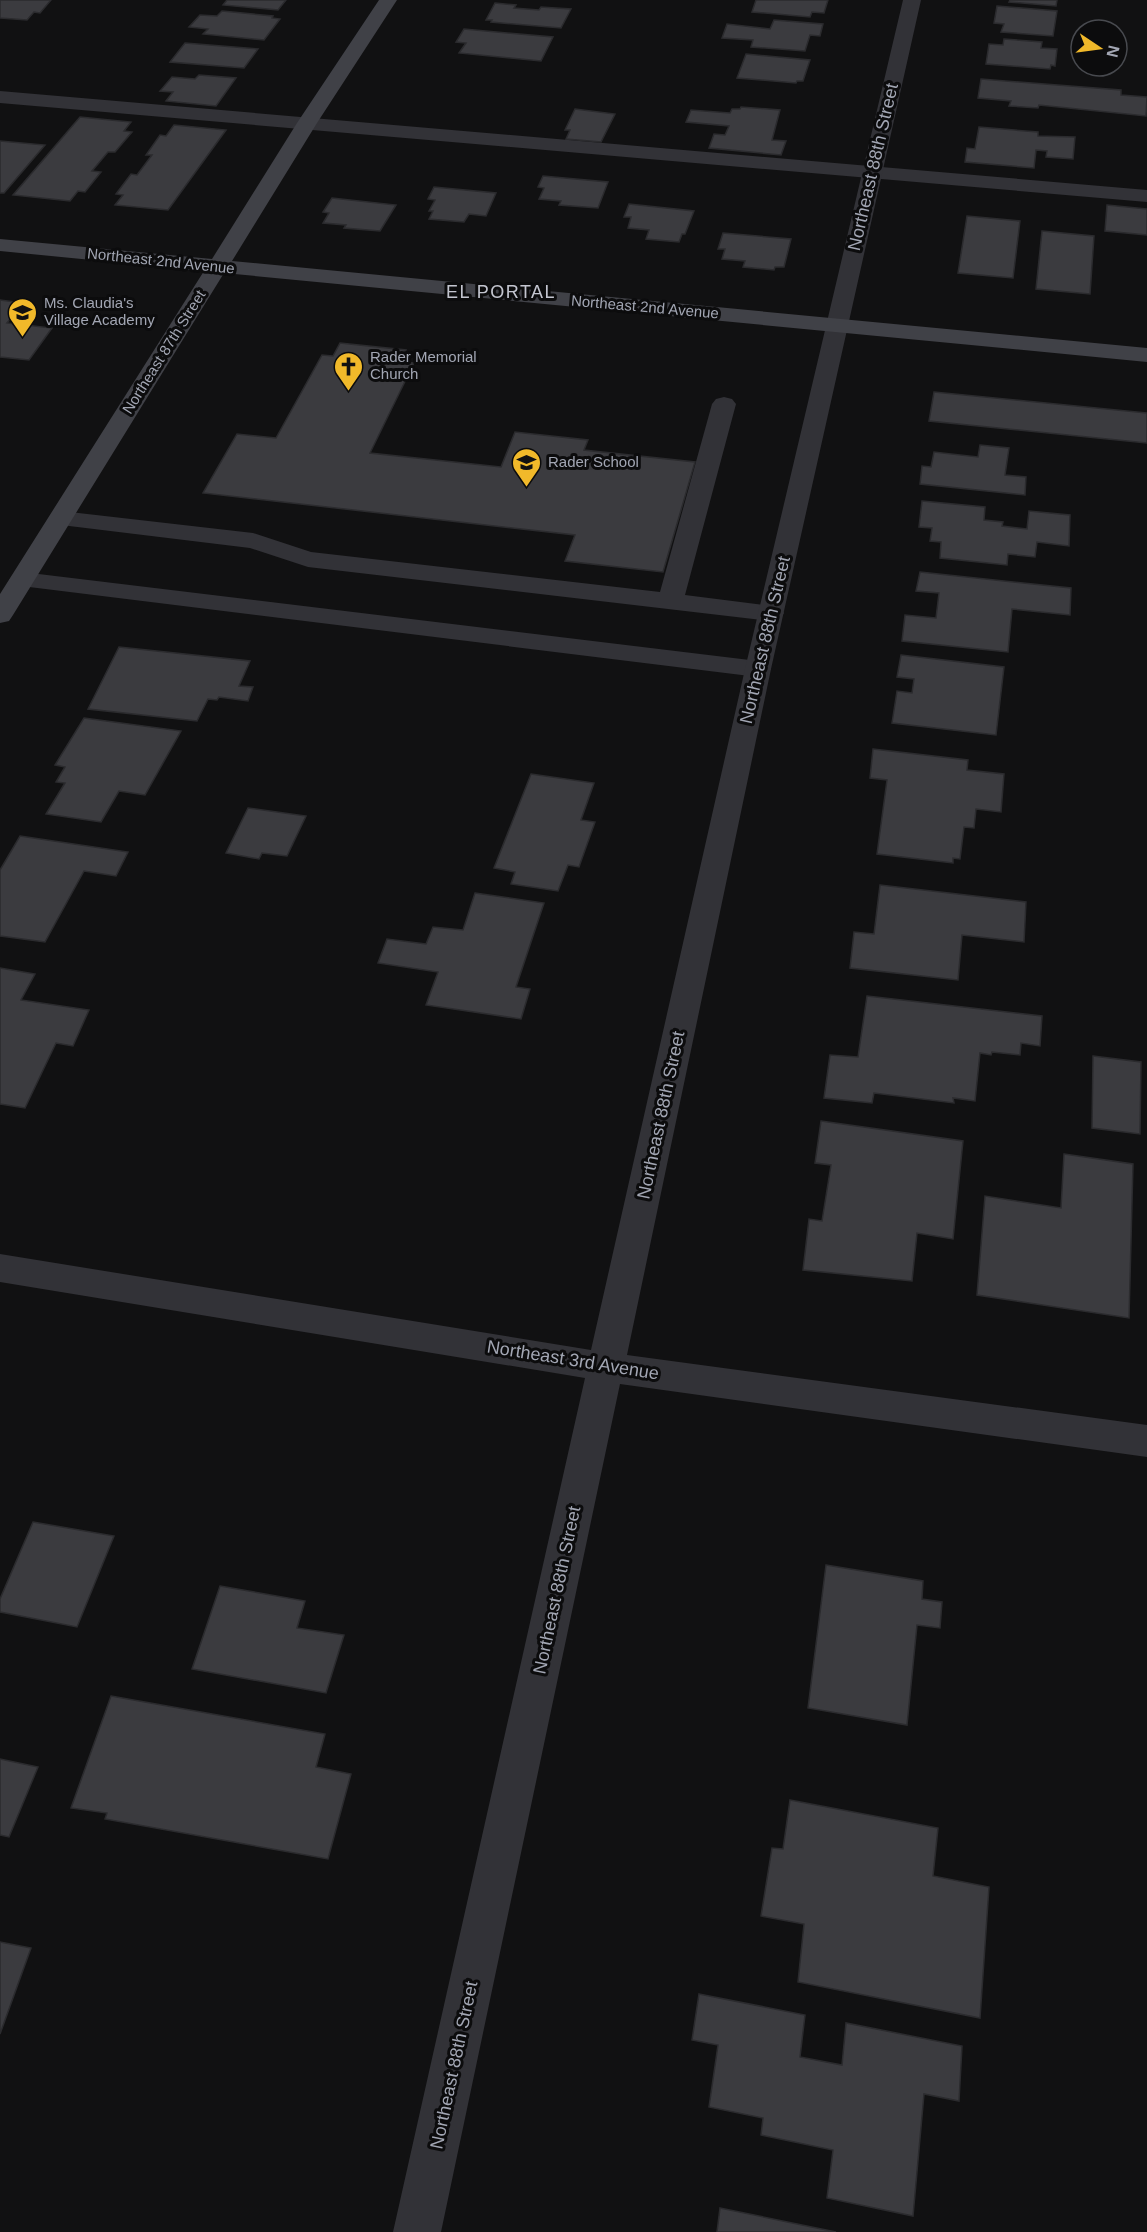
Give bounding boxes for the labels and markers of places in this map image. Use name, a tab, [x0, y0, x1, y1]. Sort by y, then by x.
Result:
place label: Ms. Claudia's Village Academy	[44, 294, 155, 328]
school or university icon: Ms. Claudia's Village Academy	[7, 296, 39, 338]
place label: Rader Memorial Church	[370, 348, 477, 382]
church icon: Rader Memorial Church	[333, 350, 365, 392]
school or university icon: Rader School	[511, 446, 543, 488]
place label: Rader School	[548, 453, 639, 470]

